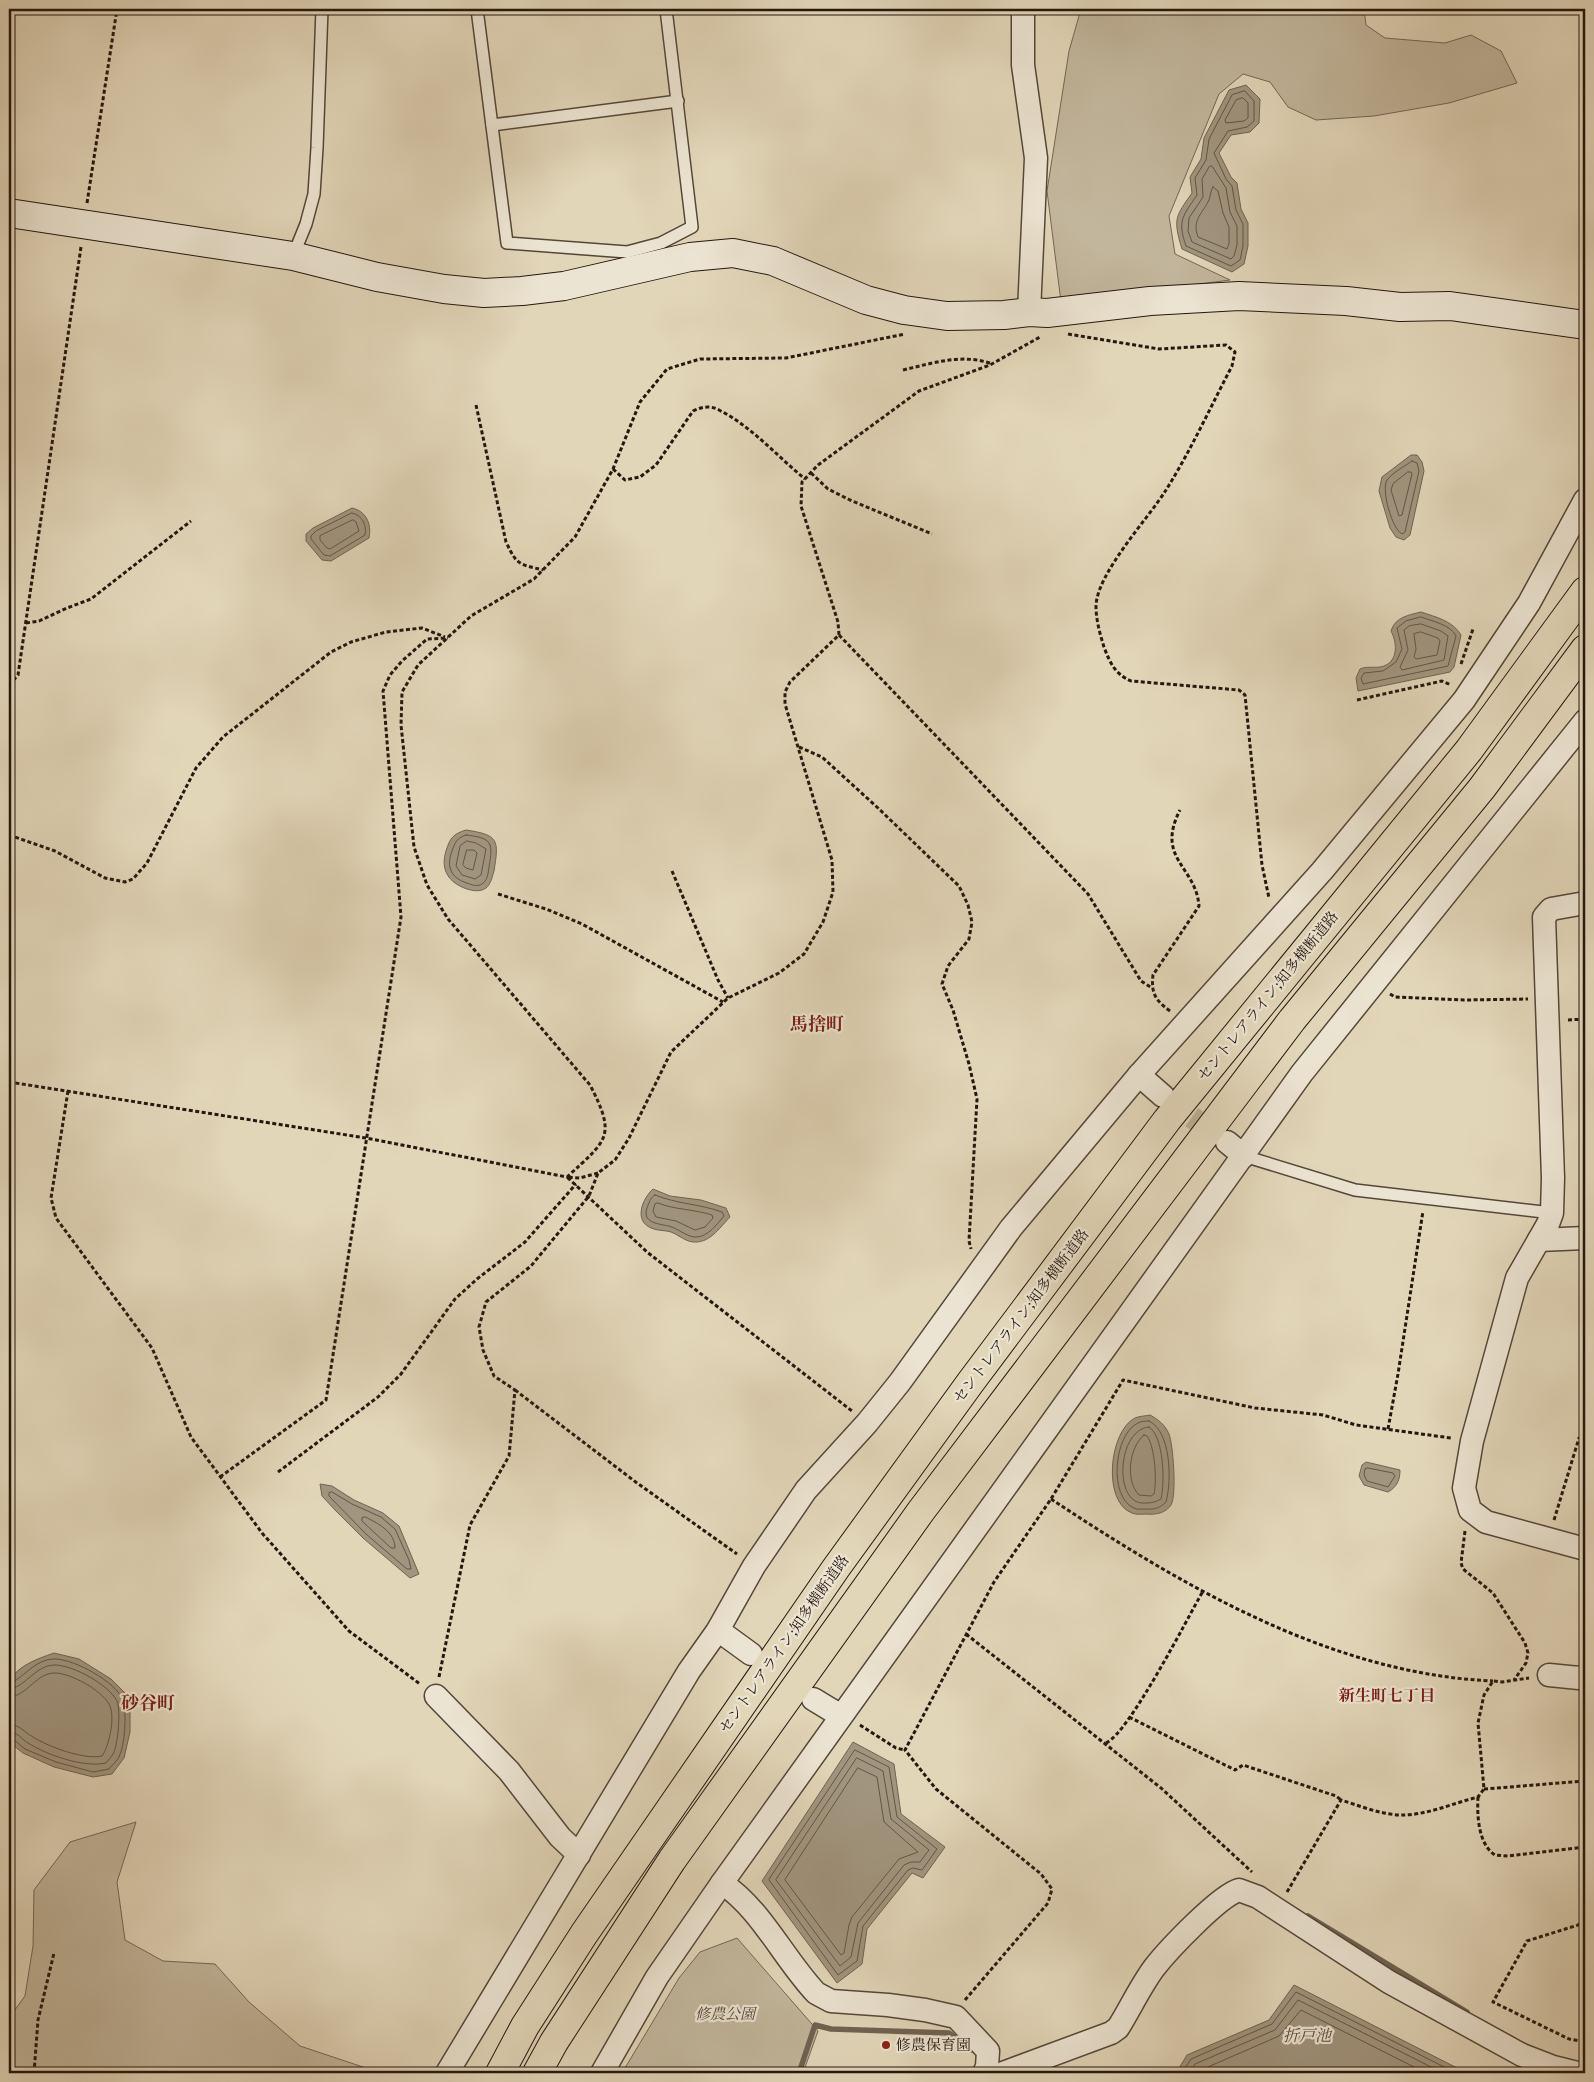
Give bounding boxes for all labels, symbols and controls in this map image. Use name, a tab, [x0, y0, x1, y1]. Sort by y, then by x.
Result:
street label: セントレアライン;知多横断道路	[1194, 907, 1342, 1085]
district label: 馬捨町	[790, 1014, 844, 1035]
street label: セントレアライン;知多横断道路	[950, 1225, 1092, 1407]
street label: セントレアライン;知多横断道路	[715, 1551, 853, 1737]
district label: 新生町七丁目	[1338, 1686, 1435, 1705]
district label: 砂谷町	[121, 1693, 175, 1714]
park label: 修農公園	[695, 2005, 758, 2023]
water label: 折戸池	[1283, 2026, 1333, 2045]
place label: 修農保育園	[896, 2036, 971, 2054]
marker: 修農保育園	[880, 2039, 892, 2051]

